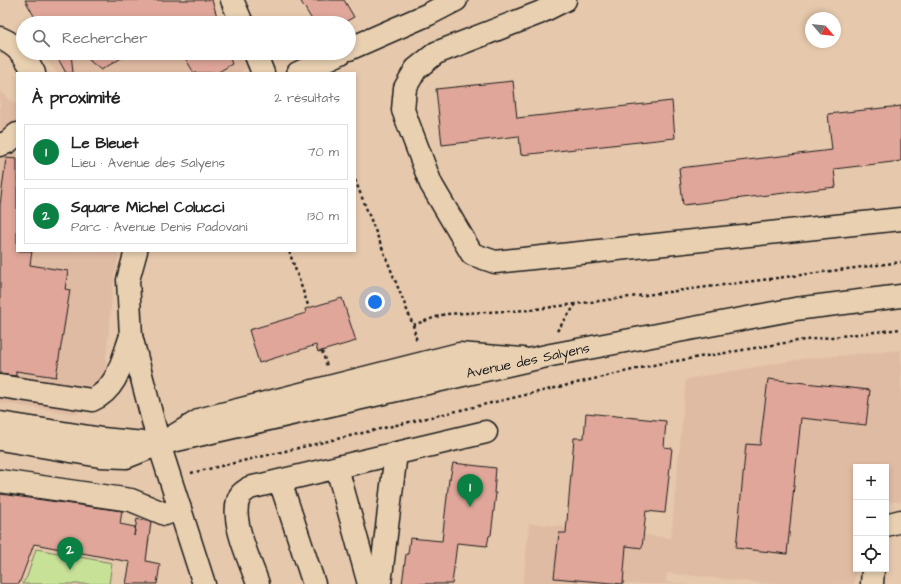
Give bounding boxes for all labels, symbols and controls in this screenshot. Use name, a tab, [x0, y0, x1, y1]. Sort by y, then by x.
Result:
north arrow	[805, 12, 841, 48]
search box	[16, 16, 356, 60]
icon: search	[30, 27, 52, 49]
text: Rechercher	[62, 28, 147, 49]
text: À proximité	[32, 86, 121, 110]
text: 2 résultats	[274, 89, 340, 107]
text: Le Bleuet	[71, 133, 138, 154]
text: 1	[45, 143, 47, 161]
text: 70 m	[307, 143, 339, 161]
text: Lieu · Avenue des Salyens	[71, 154, 225, 172]
text: Square Michel Colucci	[71, 197, 224, 218]
text: 2	[42, 207, 50, 225]
text: 130 m	[307, 207, 339, 225]
text: Parc · Avenue Denis Padovani	[71, 218, 247, 236]
your location	[365, 292, 385, 312]
street label: Avenue des Salyens	[464, 338, 592, 384]
map controls	[853, 464, 889, 572]
button: +	[853, 464, 889, 500]
pin: 1	[457, 474, 483, 507]
button: −	[853, 500, 889, 536]
button: locate	[853, 536, 889, 572]
pin: 2	[57, 537, 83, 570]

